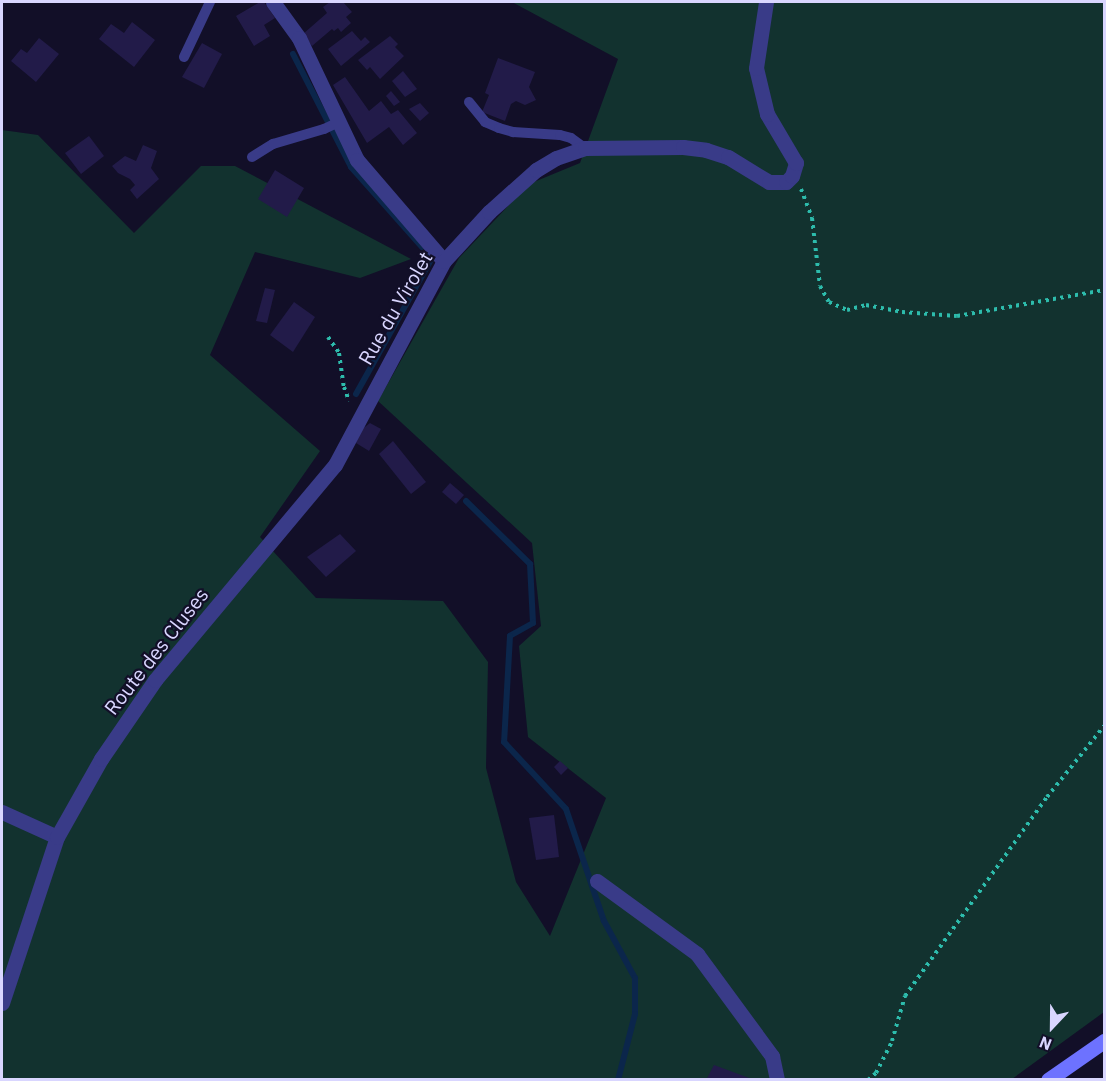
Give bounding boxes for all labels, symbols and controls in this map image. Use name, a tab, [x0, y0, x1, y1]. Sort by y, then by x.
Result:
street label: Rue du Virolet	[353, 247, 437, 369]
street label: Route des Cluses	[99, 583, 213, 719]
north arrow	[1022, 997, 1082, 1057]
text: N	[1036, 1032, 1054, 1055]

